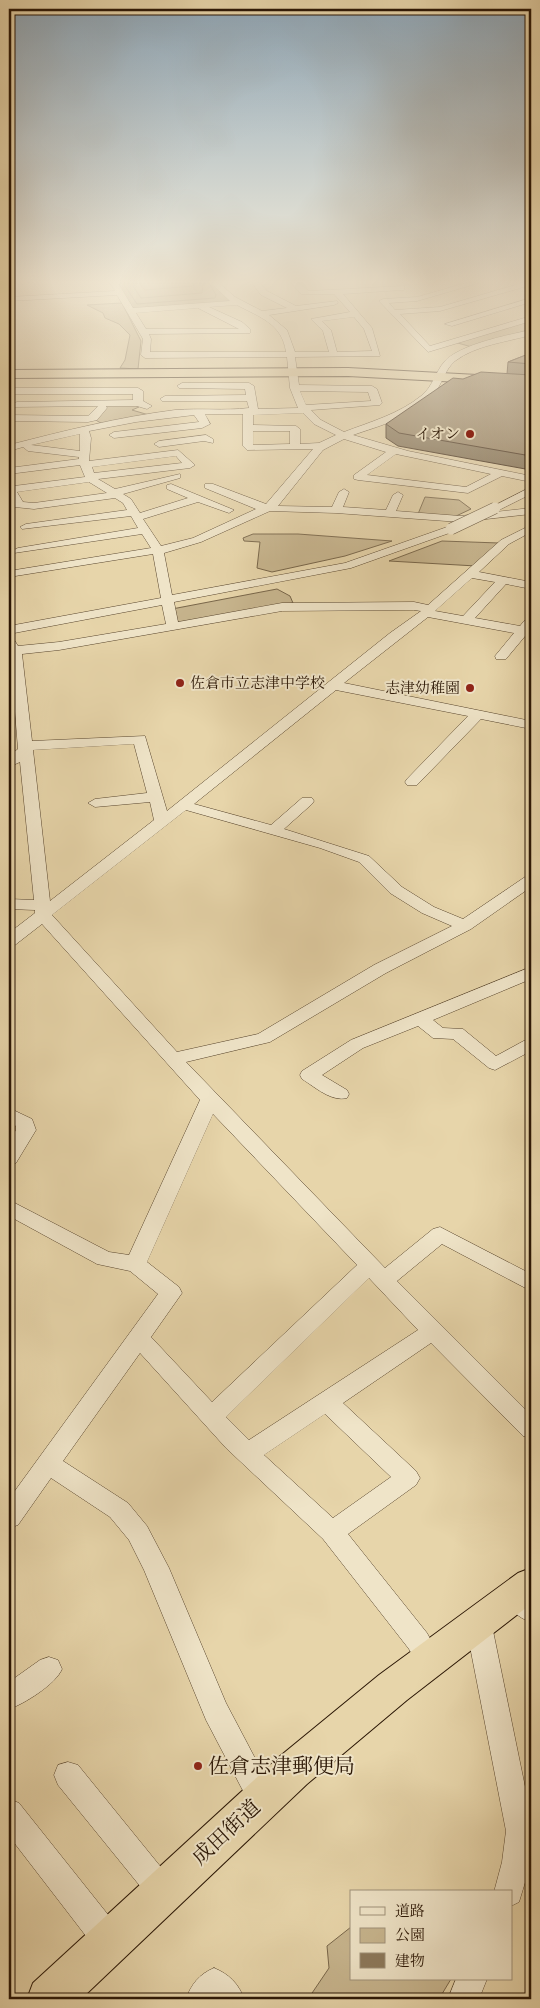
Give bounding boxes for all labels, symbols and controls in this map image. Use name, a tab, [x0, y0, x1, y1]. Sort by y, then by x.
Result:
place label: イオン	[415, 425, 460, 446]
marker: イオン	[464, 428, 476, 440]
place label: 佐倉市立志津中学校	[190, 674, 325, 695]
marker: 佐倉市立志津中学校	[174, 677, 186, 689]
place label: 志津幼稚園	[385, 679, 460, 700]
marker: 志津幼稚園	[464, 682, 476, 694]
place label: 佐倉志津郵便局	[208, 1753, 355, 1782]
marker: 佐倉志津郵便局	[192, 1760, 204, 1772]
street label: 成田街道	[186, 1794, 268, 1872]
legend	[350, 1890, 512, 1980]
text: 道路	[395, 1902, 425, 1923]
text: 公園	[395, 1926, 425, 1947]
text: 建物	[395, 1952, 425, 1973]

